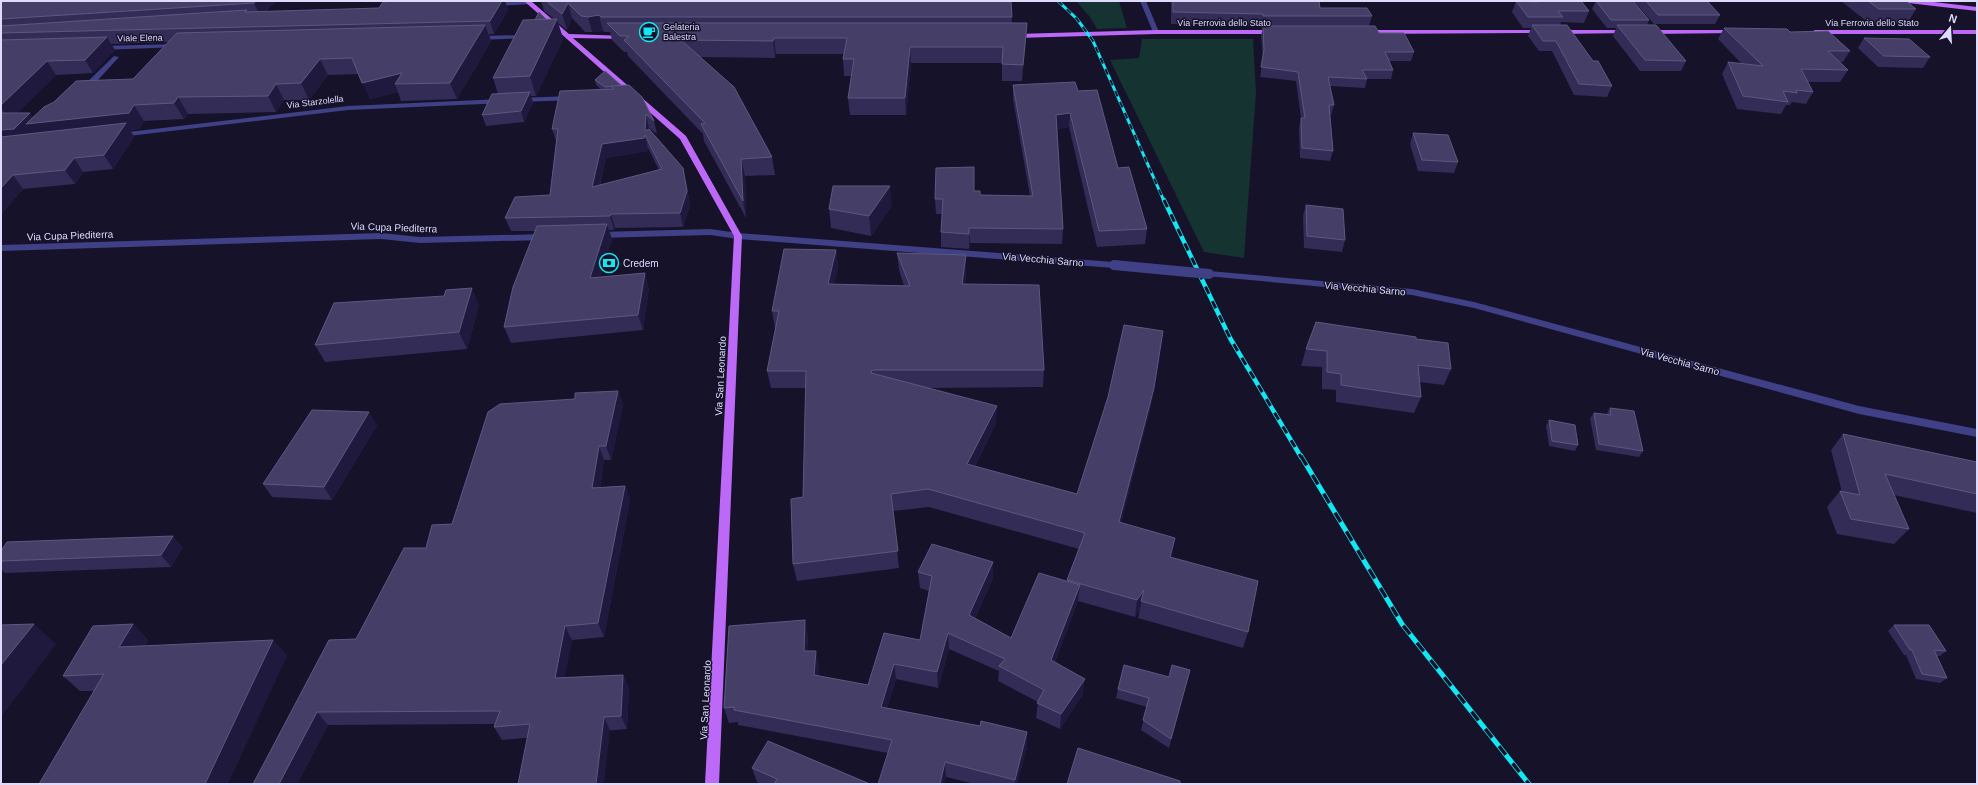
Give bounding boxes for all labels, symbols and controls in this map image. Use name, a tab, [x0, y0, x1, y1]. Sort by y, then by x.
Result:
north arrow	[1930, 8, 1970, 48]
text: N	[1947, 12, 1959, 25]
street label: Via Ferrovia dello Stato	[1177, 18, 1271, 28]
street label: Via Ferrovia dello Stato	[1825, 18, 1919, 28]
cafe icon: Gelateria Balestra	[638, 21, 660, 43]
place label: Gelateria Balestra	[663, 22, 700, 42]
street label: Viale Elena	[117, 33, 163, 43]
street label: Via Starzolella	[286, 94, 344, 110]
street label: Via Cupa Piediterra	[351, 220, 438, 235]
street label: Via Cupa Piediterra	[27, 228, 114, 243]
street label: Via Vecchia Sarno	[1002, 250, 1084, 269]
bank icon: Credem	[598, 252, 620, 274]
place label: Credem	[623, 258, 659, 269]
street label: Via Vecchia Sarno	[1324, 279, 1406, 298]
street label: Via San Leonardo	[713, 335, 728, 416]
street label: Via Vecchia Sarno	[1639, 346, 1721, 377]
street label: Via San Leonardo	[698, 659, 713, 740]

